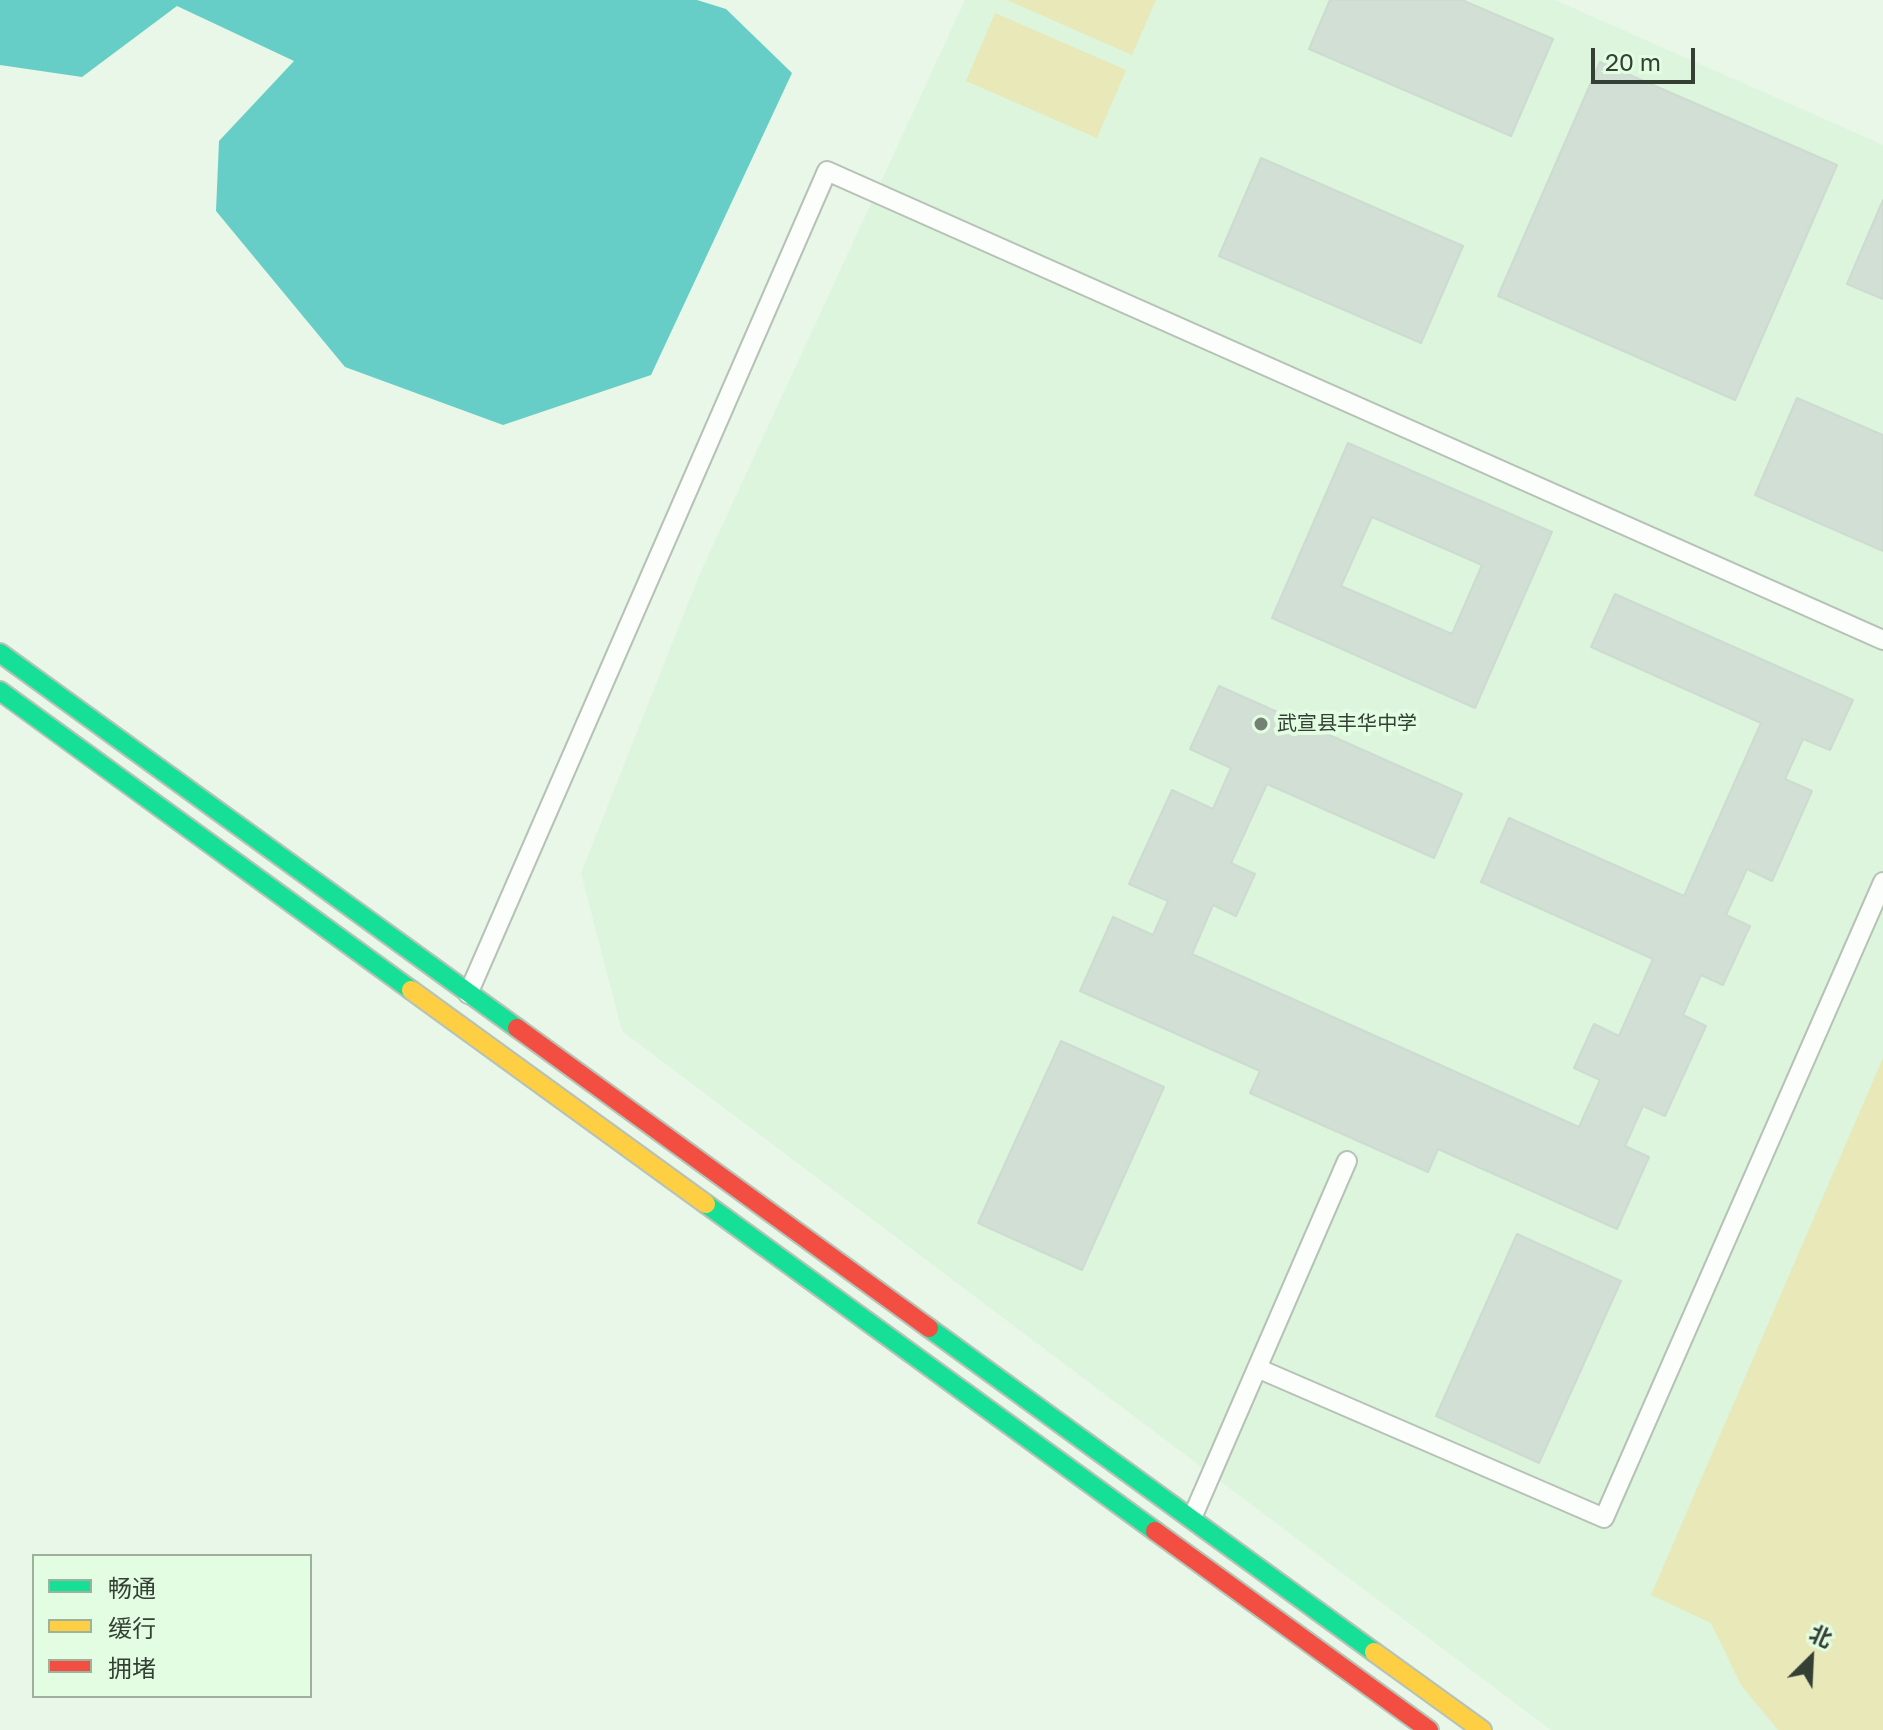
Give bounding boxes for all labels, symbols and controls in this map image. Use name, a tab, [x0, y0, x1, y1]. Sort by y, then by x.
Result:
scale bar	[1595, 32, 1699, 82]
text: 20 m	[1605, 47, 1661, 76]
place label: 武宣县丰华中学	[1277, 712, 1417, 736]
marker: 武宣县丰华中学	[1252, 715, 1270, 733]
legend	[32, 1554, 312, 1698]
text: 畅通	[108, 1573, 156, 1602]
text: 缓行	[108, 1613, 156, 1642]
north arrow	[1771, 1618, 1851, 1698]
text: 北	[1805, 1619, 1837, 1652]
text: 拥堵	[108, 1653, 156, 1682]

